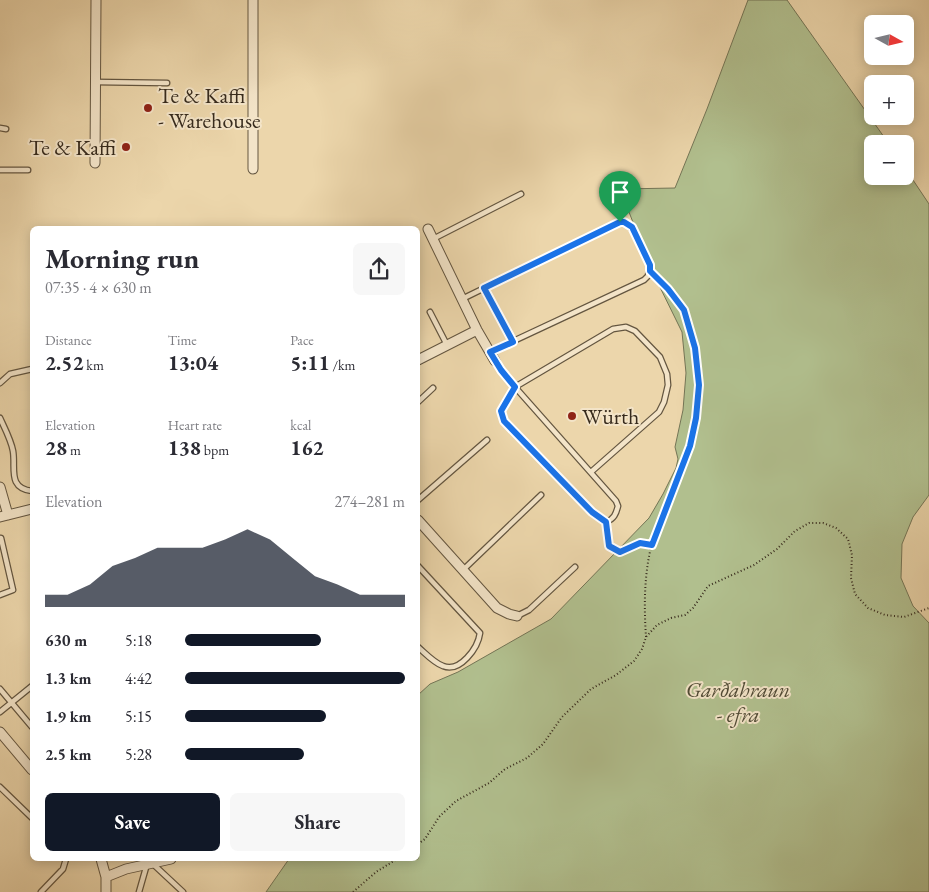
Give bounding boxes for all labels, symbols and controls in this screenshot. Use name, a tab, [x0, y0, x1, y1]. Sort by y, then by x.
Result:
north arrow	[864, 15, 914, 65]
map controls	[864, 15, 914, 185]
button: +	[864, 75, 914, 125]
place label: Te & Kaffi - Warehouse	[158, 81, 261, 135]
marker: Te & Kaffi - Warehouse	[142, 102, 154, 114]
place label: Te & Kaffi	[29, 133, 116, 162]
button: −	[864, 135, 914, 185]
marker: Te & Kaffi	[120, 141, 132, 153]
pin	[599, 171, 641, 222]
icon: arrive	[606, 178, 634, 206]
text: Morning run	[45, 240, 199, 276]
button: share	[353, 243, 405, 295]
text: 07:35 · 4 × 630 m	[45, 277, 152, 298]
text: Distance	[45, 331, 92, 349]
text: Time	[168, 331, 197, 349]
text: Pace	[290, 331, 314, 349]
text: 2.52	[45, 349, 84, 376]
text: 13:04	[168, 349, 218, 376]
text: 5:11	[290, 349, 330, 376]
text: km	[84, 356, 104, 374]
text: /km	[330, 356, 355, 374]
place label: Würth	[582, 402, 639, 431]
marker: Würth	[566, 410, 578, 422]
text: Elevation	[45, 416, 95, 434]
text: Heart rate	[168, 416, 222, 434]
text: kcal	[290, 416, 311, 434]
text: 28	[45, 434, 67, 461]
text: 138	[168, 434, 201, 461]
text: 162	[290, 434, 324, 461]
text: m	[67, 441, 81, 459]
text: bpm	[201, 441, 229, 459]
text: Elevation	[45, 491, 103, 512]
text: 274–281 m	[334, 491, 405, 512]
text: 630 m	[45, 630, 87, 651]
text: 5:18	[125, 630, 152, 651]
text: 1.3 km	[45, 668, 91, 689]
text: 4:42	[125, 668, 152, 689]
park label: Garðahraun - efra	[686, 675, 790, 729]
text: 1.9 km	[45, 706, 91, 727]
text: 5:15	[125, 706, 152, 727]
text: 2.5 km	[45, 744, 91, 765]
text: 5:28	[125, 744, 152, 765]
button: Save	[45, 793, 220, 851]
button: Share	[230, 793, 405, 851]

